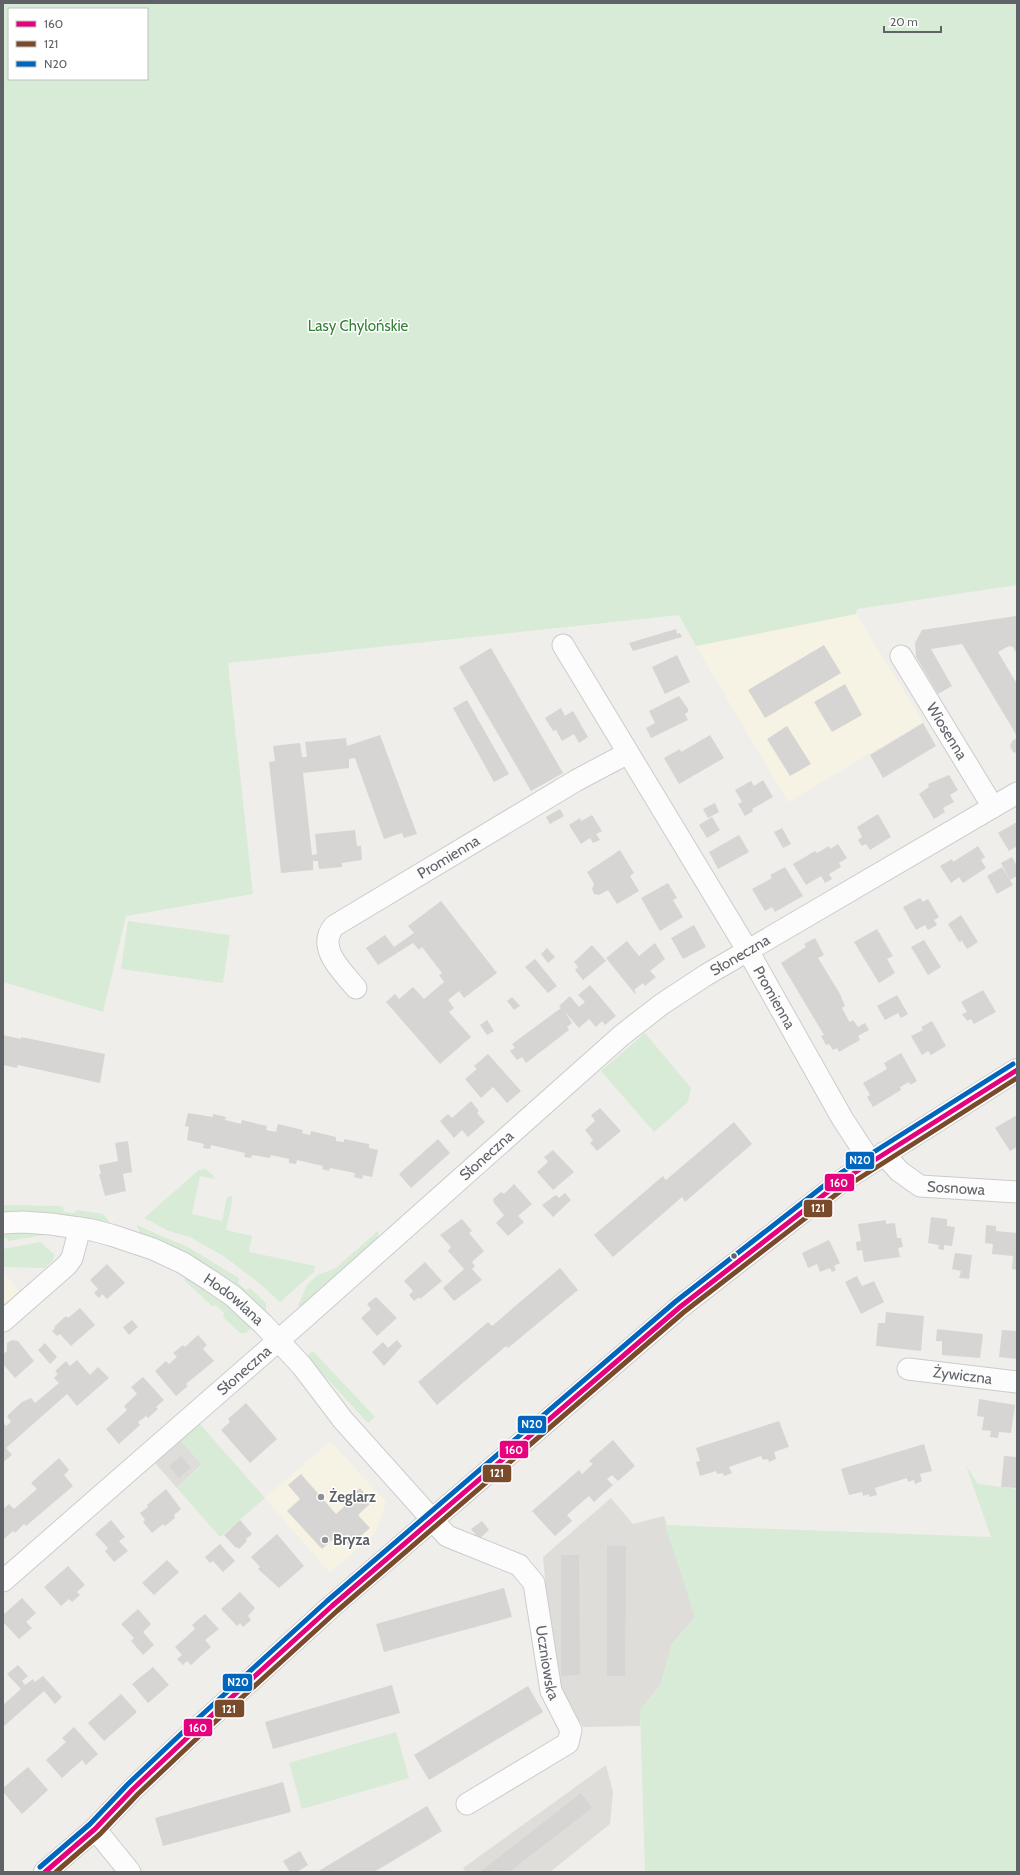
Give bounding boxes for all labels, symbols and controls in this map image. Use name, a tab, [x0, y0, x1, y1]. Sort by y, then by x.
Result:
legend	[8, 8, 148, 80]
scale bar	[884, 8, 941, 34]
text: 20 m	[890, 14, 918, 29]
text: 160	[44, 16, 63, 31]
text: 121	[44, 36, 58, 51]
text: N20	[44, 56, 67, 71]
park label: Lasy Chylońskie	[308, 317, 409, 335]
street label: Wiosenna	[923, 699, 971, 764]
street label: Promienna	[414, 831, 484, 883]
street label: Słoneczna	[707, 930, 774, 980]
street label: Promienna	[749, 963, 799, 1033]
street label: Słoneczna	[456, 1126, 518, 1184]
line badge: N20	[845, 1151, 875, 1170]
text: N20	[849, 1153, 871, 1167]
line badge: 160	[824, 1173, 855, 1192]
text: 160	[830, 1176, 848, 1190]
street label: Sosnowa	[927, 1177, 986, 1199]
line badge: 121	[803, 1199, 833, 1218]
text: 121	[811, 1201, 825, 1215]
unlabelled marker	[729, 1251, 739, 1261]
street label: Hodowlana	[200, 1270, 268, 1330]
street label: Słoneczna	[213, 1341, 275, 1399]
street label: Żywiczna	[932, 1362, 994, 1388]
line badge: N20	[517, 1415, 547, 1434]
text: N20	[521, 1417, 543, 1431]
line badge: 160	[499, 1440, 529, 1459]
text: 160	[505, 1443, 523, 1457]
line badge: 121	[482, 1464, 512, 1483]
text: 121	[490, 1466, 504, 1480]
place label: Żeglarz	[329, 1488, 376, 1506]
marker: Żeglarz	[316, 1492, 326, 1502]
place label: Bryza	[333, 1531, 370, 1549]
marker: Bryza	[320, 1535, 330, 1545]
street label: Uczniowska	[532, 1624, 563, 1704]
line badge: N20	[222, 1673, 253, 1692]
text: N20	[227, 1675, 249, 1689]
line badge: 121	[214, 1699, 245, 1718]
text: 121	[222, 1702, 236, 1716]
line badge: 160	[183, 1718, 213, 1737]
text: 160	[189, 1721, 207, 1735]

